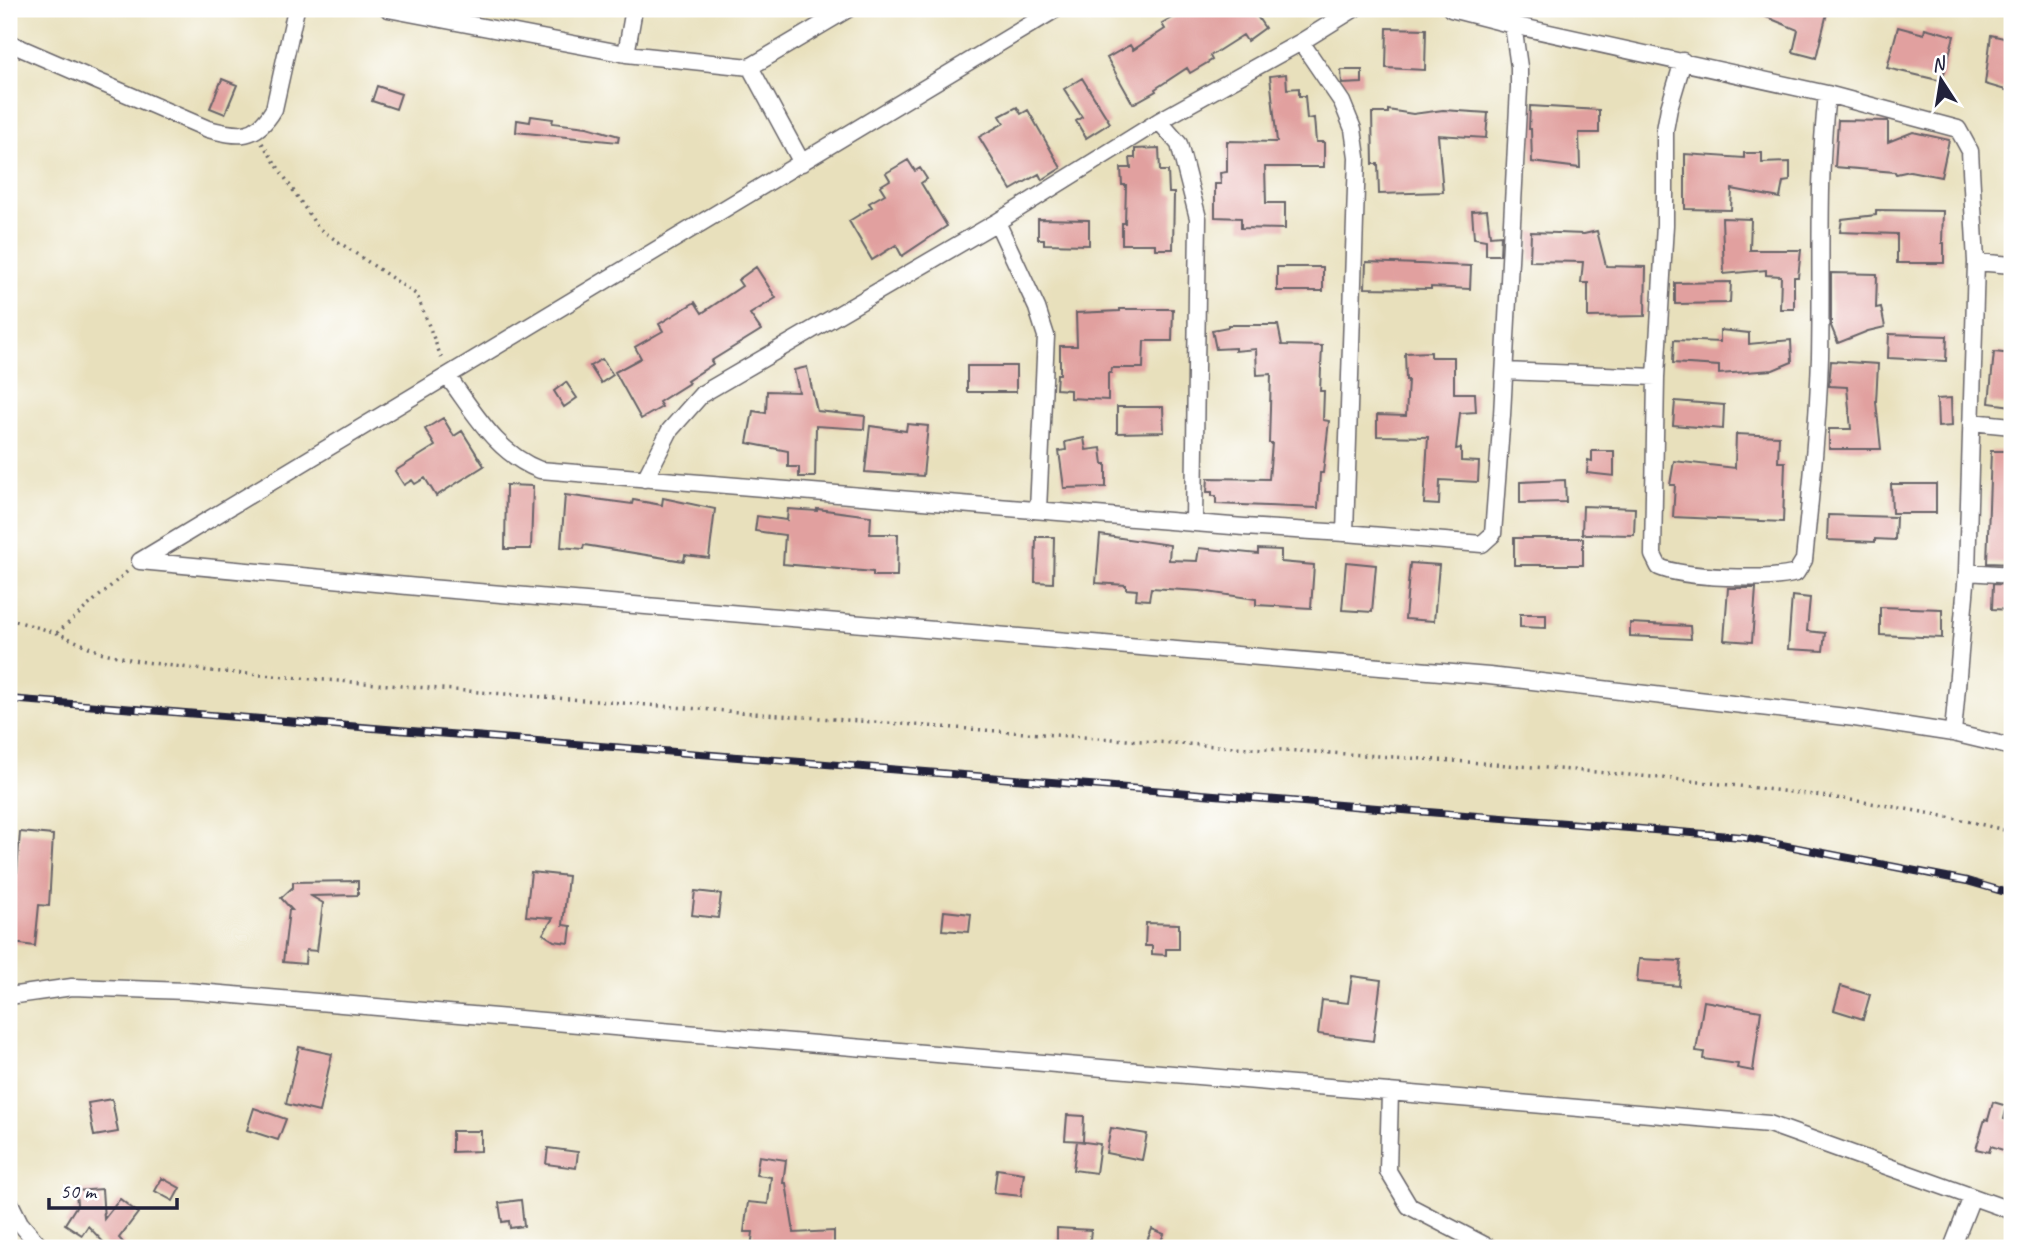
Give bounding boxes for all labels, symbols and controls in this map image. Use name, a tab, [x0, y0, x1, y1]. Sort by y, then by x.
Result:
north arrow	[1906, 46, 1976, 116]
text: N	[1929, 51, 1949, 77]
scale bar	[49, 1166, 177, 1210]
text: 50 m	[60, 1178, 98, 1204]

